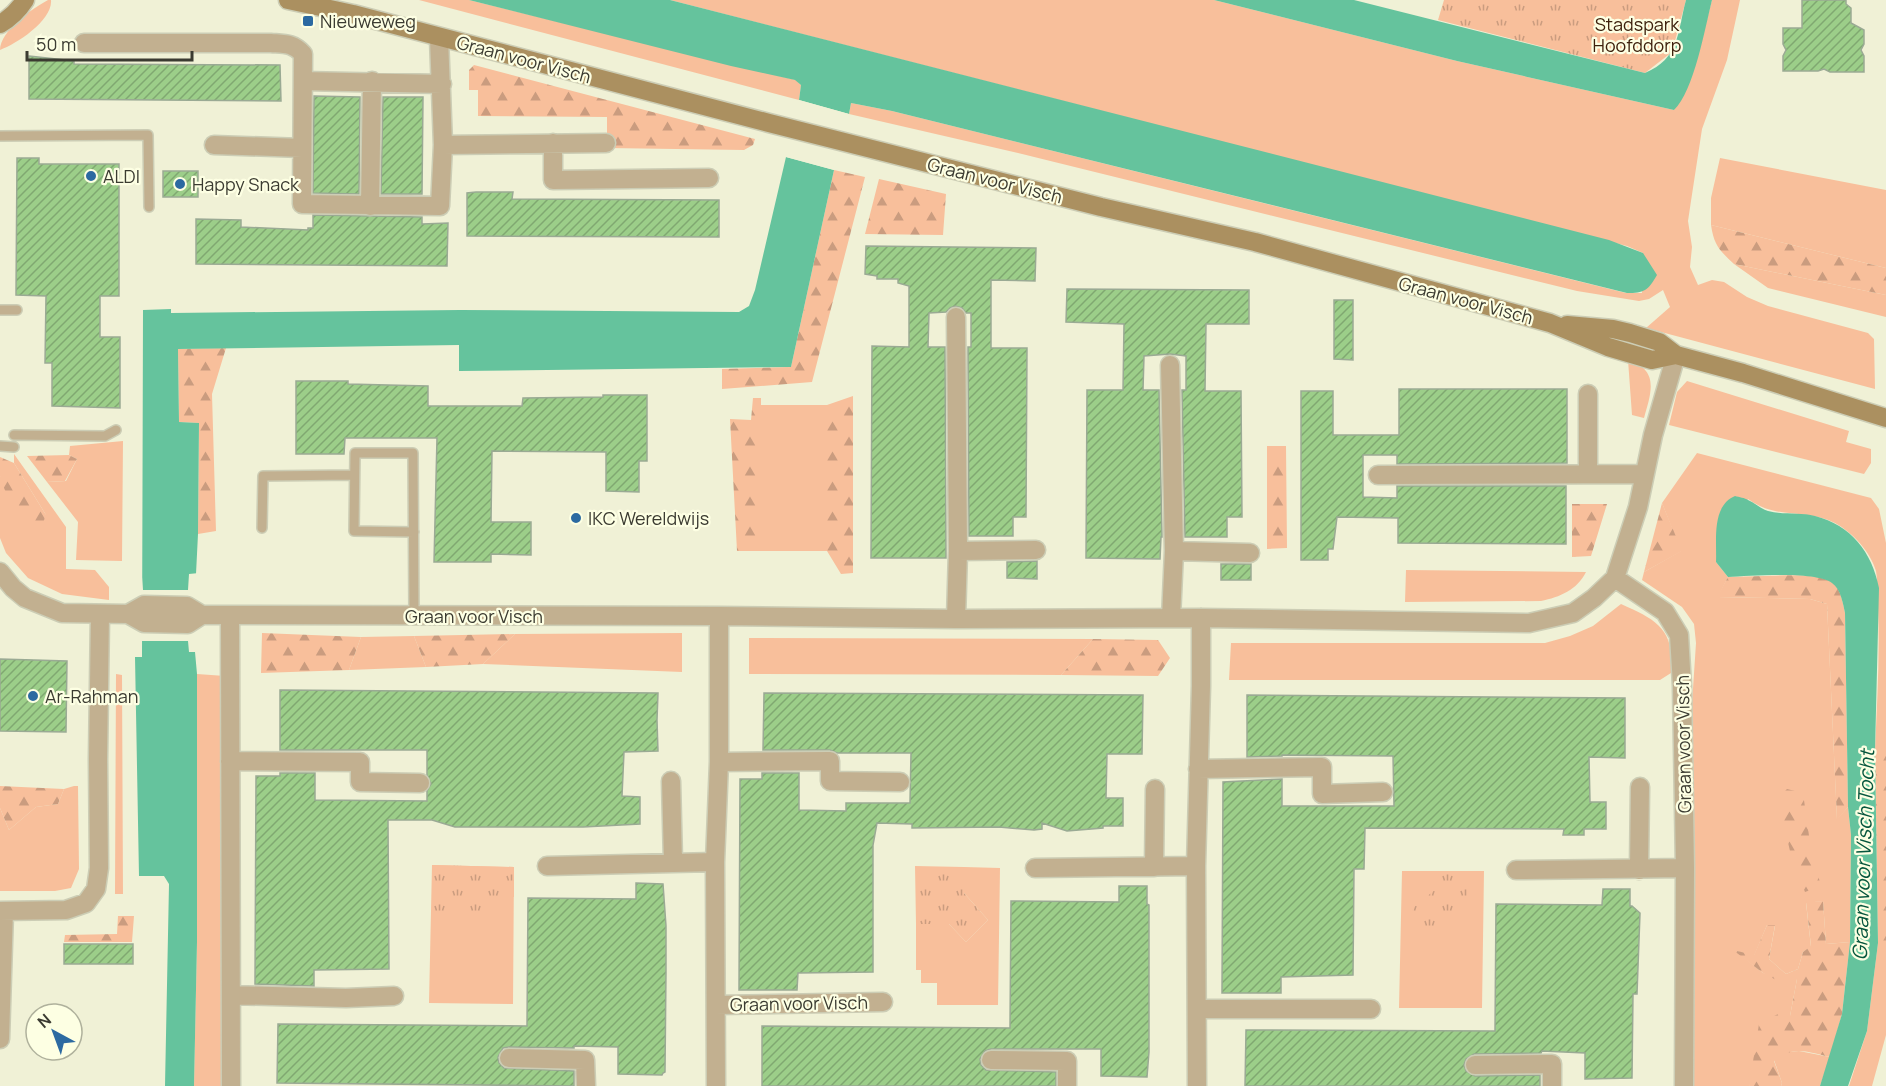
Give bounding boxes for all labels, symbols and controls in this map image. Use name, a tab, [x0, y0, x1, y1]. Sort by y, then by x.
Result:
place label: Nieuweweg	[320, 9, 416, 33]
park label: Stadspark Hoofddorp	[1593, 12, 1681, 57]
marker: Nieuweweg	[301, 14, 315, 28]
scale bar	[27, 24, 192, 62]
street label: Graan voor Visch	[454, 30, 594, 88]
text: 50 m	[36, 32, 76, 56]
street label: Graan voor Visch	[925, 152, 1065, 208]
place label: ALDI	[103, 164, 140, 188]
marker: ALDI	[84, 169, 98, 183]
place label: Happy Snack	[192, 172, 300, 196]
marker: Happy Snack	[173, 177, 187, 191]
street label: Graan voor Visch	[1396, 271, 1536, 329]
place label: IKC Wereldwijs	[588, 506, 709, 530]
marker: IKC Wereldwijs	[569, 511, 583, 525]
street label: Graan voor Visch	[405, 604, 543, 628]
street label: Graan voor Visch	[1670, 675, 1696, 813]
place label: Ar-Rahman	[45, 684, 138, 708]
marker: Ar-Rahman	[26, 689, 40, 703]
water label: Graan voor Visch Tocht	[1846, 747, 1880, 961]
street label: Graan voor Visch	[730, 990, 868, 1016]
north arrow	[24, 1002, 84, 1062]
text: N	[33, 1009, 56, 1033]

